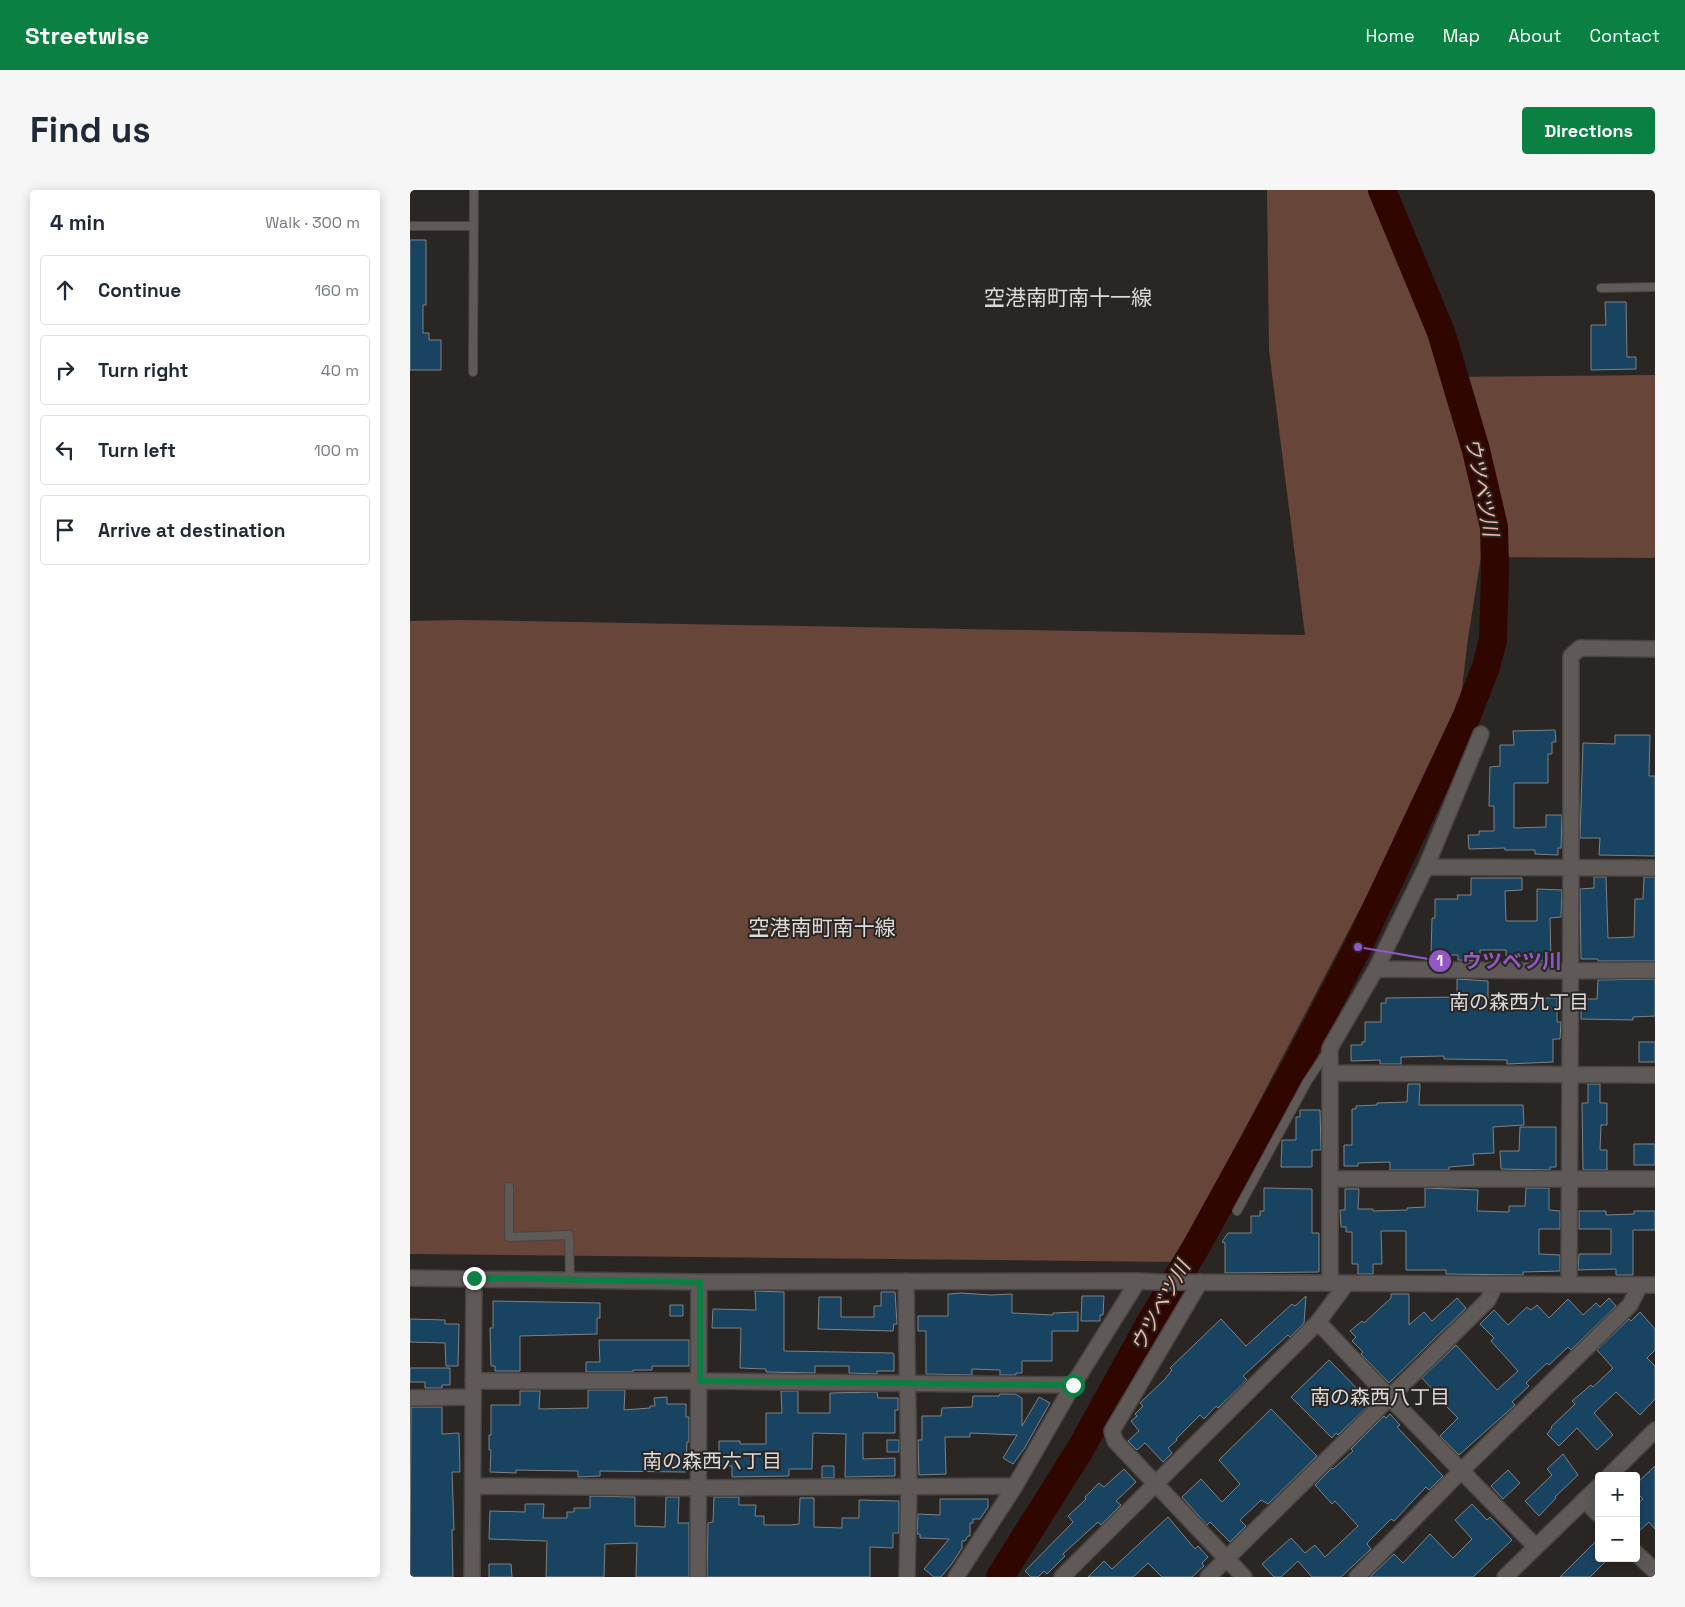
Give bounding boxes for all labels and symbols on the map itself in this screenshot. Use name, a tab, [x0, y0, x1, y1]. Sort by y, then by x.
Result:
district label: 空港南町南十一線	[984, 284, 1152, 311]
water label: ウツベツ川	[1460, 435, 1505, 541]
district label: 空港南町南十線	[749, 914, 896, 941]
callout: ウツベツ川	[1427, 943, 1572, 978]
text: ウツベツ川	[1462, 948, 1562, 974]
text: 1	[1437, 951, 1443, 970]
district label: 南の森西九丁目	[1449, 989, 1589, 1015]
water label: ウツベツ川	[1124, 1254, 1197, 1356]
route end	[463, 1267, 486, 1290]
route start	[1062, 1374, 1085, 1397]
district label: 南の森西八丁目	[1310, 1384, 1450, 1410]
district label: 南の森西六丁目	[642, 1448, 782, 1474]

